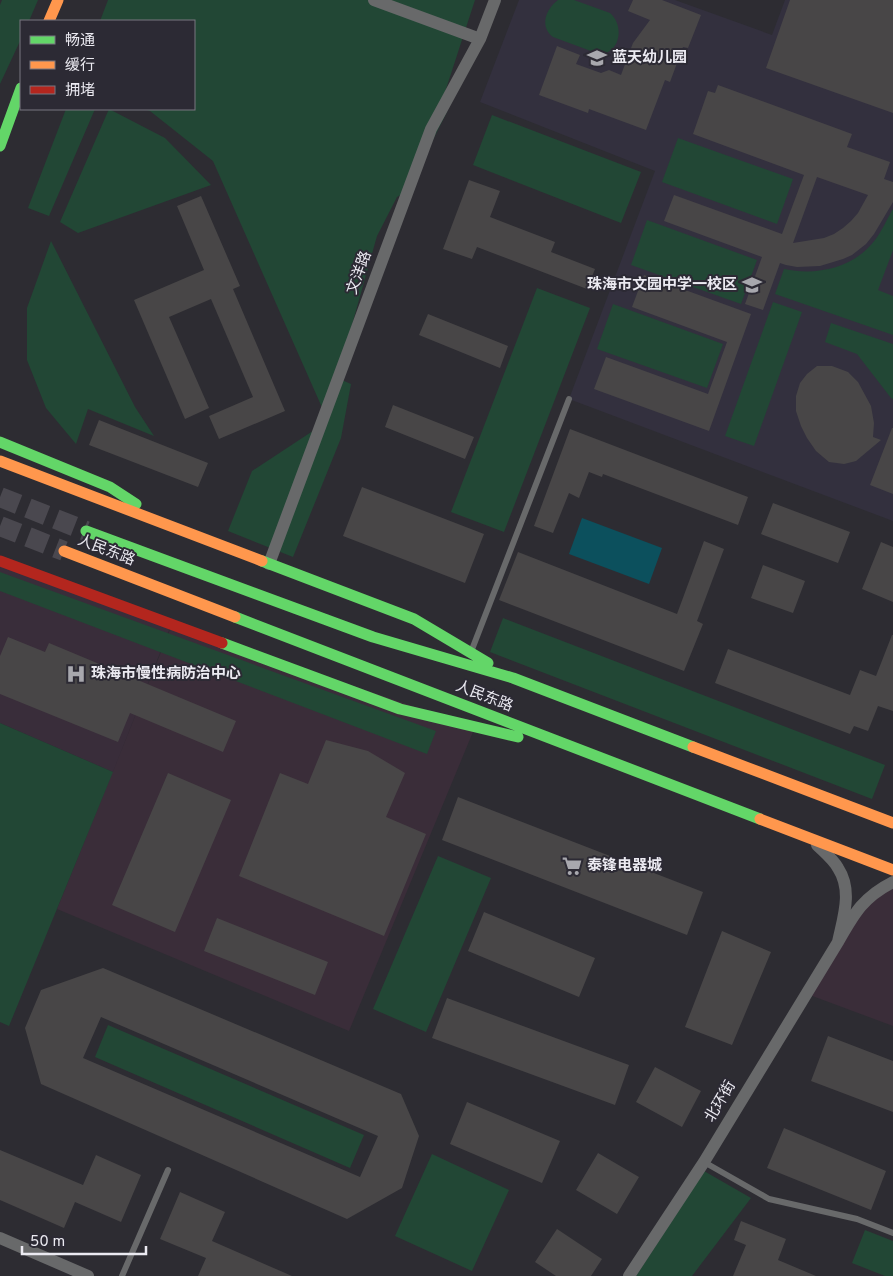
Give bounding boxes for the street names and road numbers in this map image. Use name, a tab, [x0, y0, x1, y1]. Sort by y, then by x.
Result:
street label: 文洋路	[343, 249, 377, 297]
street label: 人民东路	[75, 531, 137, 571]
street label: 人民东路	[453, 677, 515, 717]
street label: 北环街	[700, 1077, 741, 1126]

